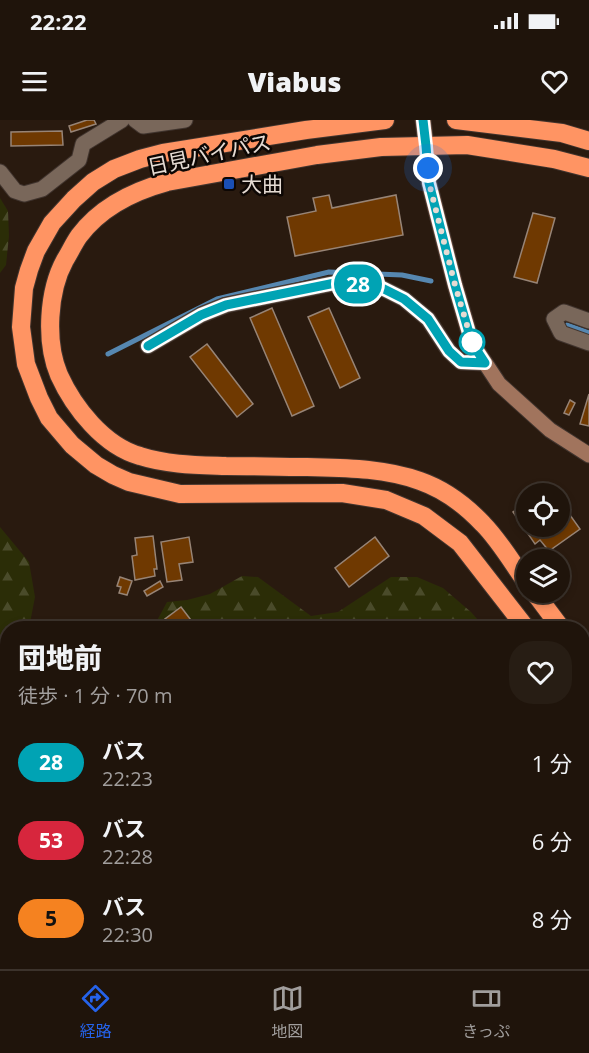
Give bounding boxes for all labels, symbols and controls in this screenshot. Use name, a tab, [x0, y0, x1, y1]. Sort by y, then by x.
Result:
text: 22:22	[30, 6, 87, 36]
text: Viabus	[248, 63, 341, 100]
icon: menu	[18, 65, 51, 98]
icon: heart	[538, 65, 571, 98]
street label: 日見バイパス	[145, 127, 273, 181]
your location	[413, 153, 443, 183]
place label: 大曲	[241, 170, 283, 198]
marker: 大曲	[222, 177, 236, 191]
line badge: 28	[331, 264, 385, 304]
text: 28	[346, 270, 370, 298]
unlabelled marker	[459, 329, 485, 355]
map controls	[516, 483, 570, 603]
button: locate	[516, 483, 570, 537]
button: layers	[516, 549, 570, 603]
text: 団地前	[18, 638, 102, 676]
button: heart	[509, 641, 572, 704]
text: 徒歩 · 1 分 · 70 m	[18, 682, 173, 709]
text: バス	[102, 735, 146, 765]
text: 28	[39, 748, 63, 776]
text: 1 分	[532, 748, 572, 778]
text: 22:23	[102, 765, 153, 792]
text: バス	[102, 813, 146, 843]
text: 53	[39, 826, 63, 854]
text: 6 分	[532, 826, 572, 856]
text: 22:28	[102, 843, 153, 870]
text: バス	[102, 891, 146, 921]
text: 5	[45, 904, 57, 932]
text: 8 分	[532, 904, 572, 934]
text: 22:30	[102, 921, 153, 948]
tab: 経路	[79, 982, 112, 1042]
tab: 地図	[271, 982, 304, 1042]
tab: きっぷ	[462, 982, 510, 1042]

